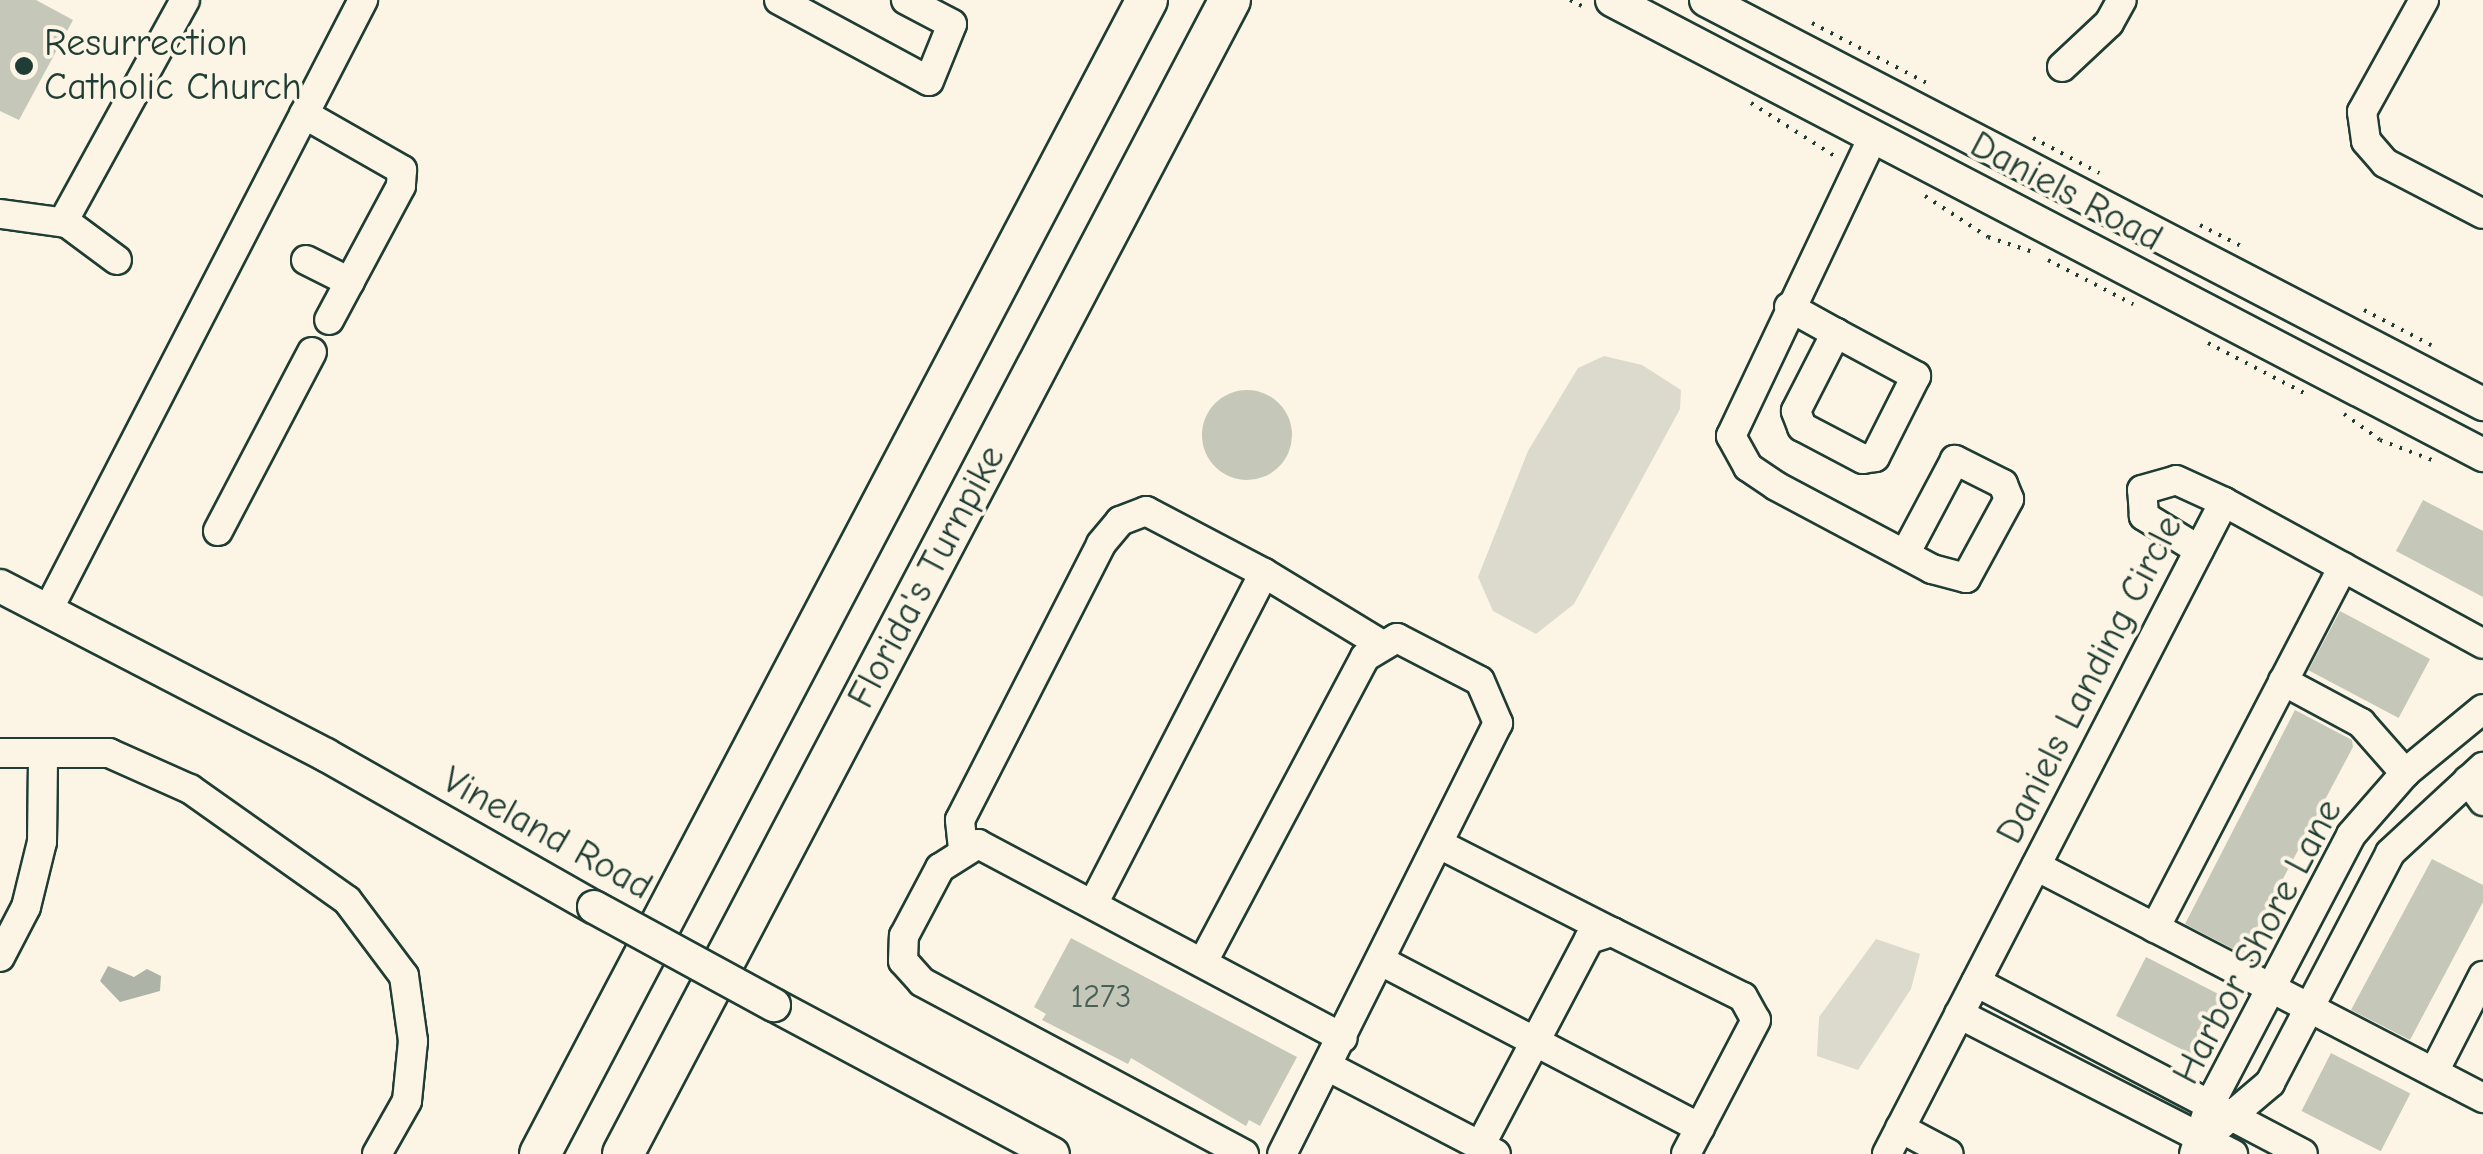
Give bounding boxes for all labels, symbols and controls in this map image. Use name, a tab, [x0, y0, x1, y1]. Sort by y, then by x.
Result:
place label: Resurrection Catholic Church	[44, 21, 302, 110]
marker: Resurrection Catholic Church	[13, 55, 35, 77]
street label: Daniels Road	[1962, 122, 2170, 262]
street label: Florida's Turnpike	[839, 438, 1015, 716]
street label: Daniels Landing Circle	[1987, 508, 2193, 852]
street label: Vineland Road	[434, 758, 660, 910]
street label: Harbor Shore Lane	[2164, 792, 2352, 1092]
house number: 1273	[1071, 978, 1131, 1016]

